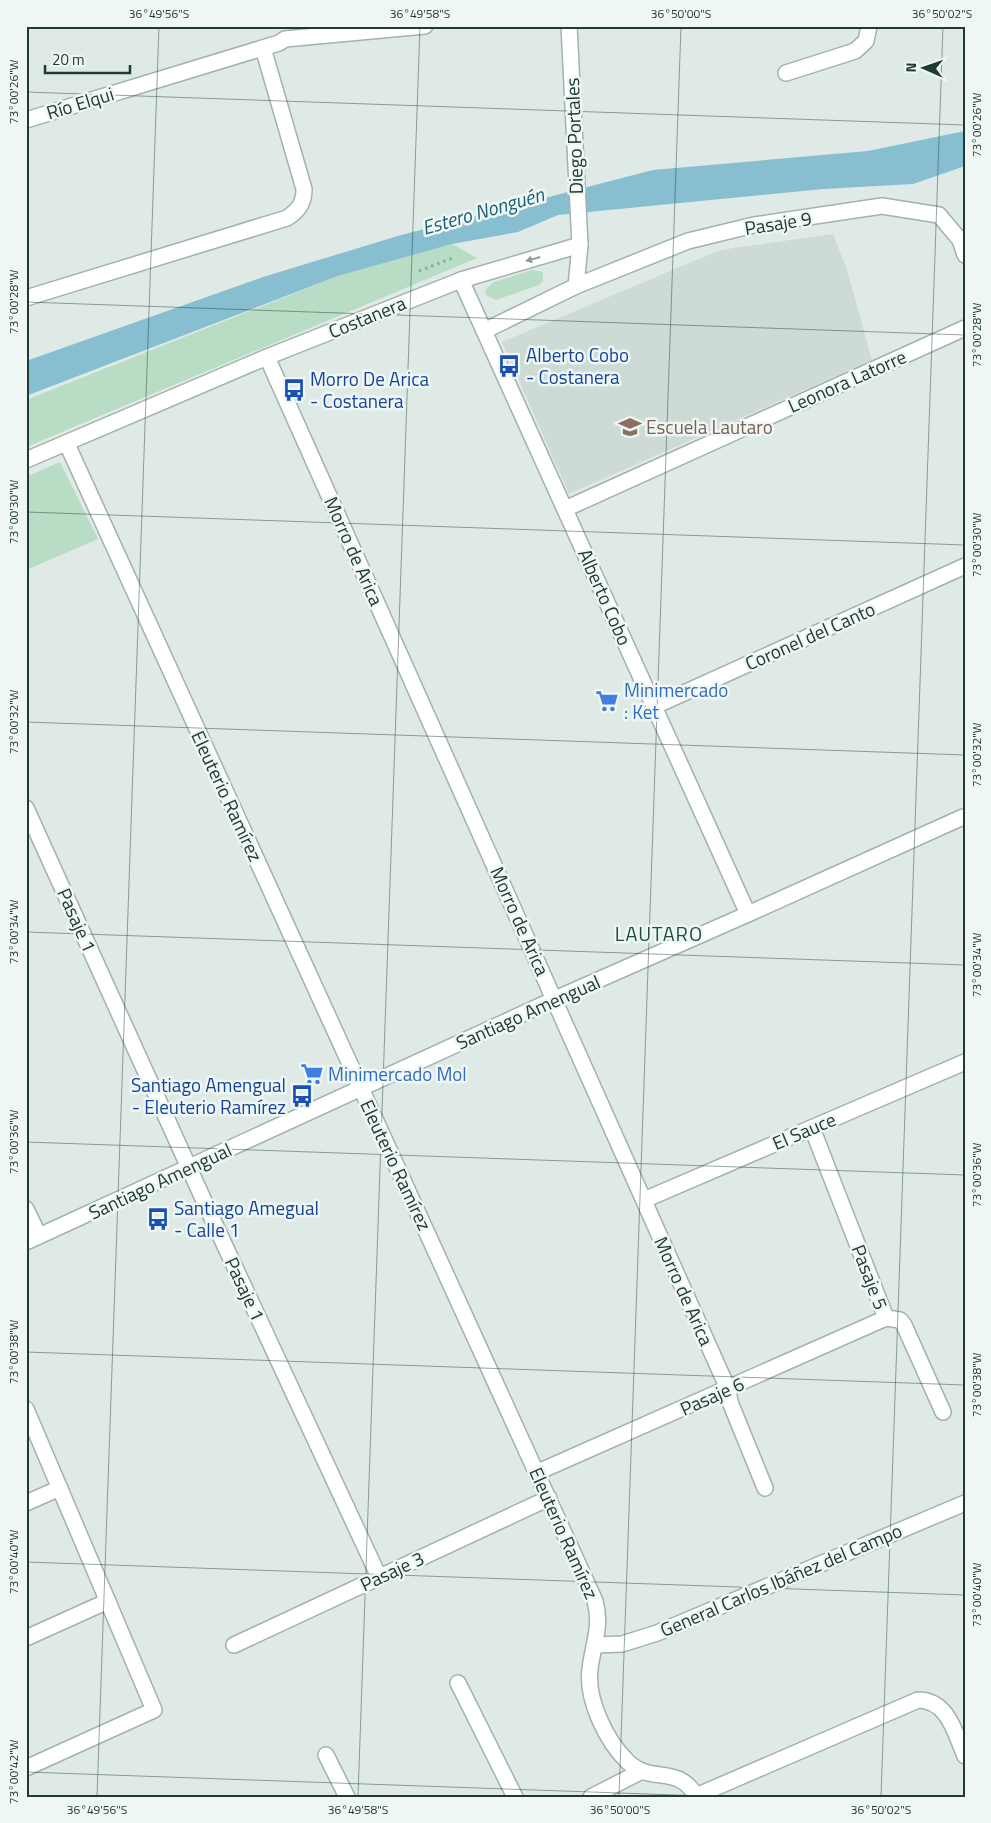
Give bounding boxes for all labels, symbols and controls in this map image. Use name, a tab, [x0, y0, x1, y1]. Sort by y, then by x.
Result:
text: 36°49'56"S	[129, 4, 189, 23]
text: 36°49'58"S	[390, 4, 450, 23]
text: 36°50'00"S	[651, 4, 711, 23]
text: 36°50'02"S	[912, 4, 972, 23]
scale bar	[45, 42, 130, 74]
north arrow	[898, 42, 948, 92]
text: 20 m	[52, 48, 85, 71]
text: 73°00'26"W	[4, 59, 23, 124]
text: N	[900, 62, 921, 73]
street label: Diego Portales	[557, 77, 590, 195]
street label: Río Elqui	[43, 79, 117, 127]
text: 73°00'26"W	[967, 92, 986, 157]
water label: Estero Nonguén	[418, 178, 548, 243]
street label: Pasaje 9	[742, 203, 814, 242]
one-way arrow	[526, 255, 541, 263]
text: 73°00'28"W	[4, 269, 23, 334]
street label: Costanera	[324, 288, 410, 345]
text: 73°00'28"W	[967, 302, 986, 367]
place label: Alberto Cobo - Costanera	[526, 340, 629, 391]
street label: Leonora Latorre	[783, 341, 911, 420]
bus stop icon: Alberto Cobo - Costanera	[496, 353, 522, 379]
place label: Morro De Arica - Costanera	[310, 364, 429, 415]
bus stop icon: Morro De Arica - Costanera	[281, 377, 307, 403]
place label: Escuela Lautaro	[646, 412, 773, 441]
school or university icon: Escuela Lautaro	[617, 414, 643, 440]
text: 73°00'30"W	[4, 479, 23, 544]
street label: Morro de Arica	[317, 492, 392, 610]
text: 73°00'30"W	[967, 512, 986, 577]
street label: Alberto Cobo	[571, 544, 640, 650]
street label: Coronel del Canto	[740, 594, 880, 677]
place label: Minimercado : Ket	[624, 675, 728, 726]
supermarket icon: Minimercado : Ket	[594, 688, 620, 714]
text: 73°00'32"W	[4, 689, 23, 754]
text: 73°00'32"W	[967, 722, 986, 787]
street label: Eleuterio Ramírez	[184, 725, 271, 866]
street label: Morro de Arica	[483, 862, 558, 980]
street label: Pasaje 1	[50, 883, 104, 957]
text: 73°00'34"W	[4, 899, 23, 964]
district label: LAUTARO	[615, 918, 703, 949]
text: 73°00'34"W	[967, 932, 986, 997]
street label: Santiago Amengual	[451, 967, 605, 1056]
place label: Minimercado Mol	[328, 1059, 467, 1088]
supermarket icon: Minimercado Mol	[299, 1061, 325, 1087]
place label: Santiago Amengual - Eleuterio Ramírez	[131, 1070, 286, 1121]
bus stop icon: Santiago Amengual - Eleuterio Ramírez	[289, 1083, 315, 1109]
street label: Eleuterio Ramírez	[353, 1094, 440, 1235]
street label: El Sauce	[767, 1104, 840, 1157]
text: 73°00'36"W	[4, 1109, 23, 1174]
street label: Santiago Amengual	[83, 1135, 236, 1226]
text: 73°00'36"W	[967, 1142, 986, 1207]
place label: Santiago Amegual - Calle 1	[174, 1193, 319, 1244]
bus stop icon: Santiago Amegual - Calle 1	[145, 1206, 171, 1232]
street label: Morro de Arica	[647, 1232, 722, 1350]
street label: Pasaje 5	[845, 1240, 896, 1314]
street label: Pasaje 1	[218, 1252, 273, 1326]
text: 73°00'38"W	[4, 1319, 23, 1384]
text: 73°00'38"W	[967, 1352, 986, 1417]
street label: Pasaje 6	[675, 1369, 749, 1423]
street label: Eleuterio Ramírez	[522, 1462, 607, 1603]
street label: General Carlos Ibáñez del Campo	[655, 1515, 906, 1644]
text: 73°00'40"W	[4, 1529, 23, 1594]
street label: Pasaje 3	[355, 1543, 429, 1598]
text: 73°00'40"W	[967, 1562, 986, 1627]
text: 73°00'42"W	[4, 1739, 23, 1804]
text: 36°49'56"S	[67, 1800, 127, 1819]
text: 36°49'58"S	[328, 1800, 388, 1819]
text: 36°50'00"S	[590, 1800, 650, 1819]
text: 36°50'02"S	[851, 1800, 911, 1819]

